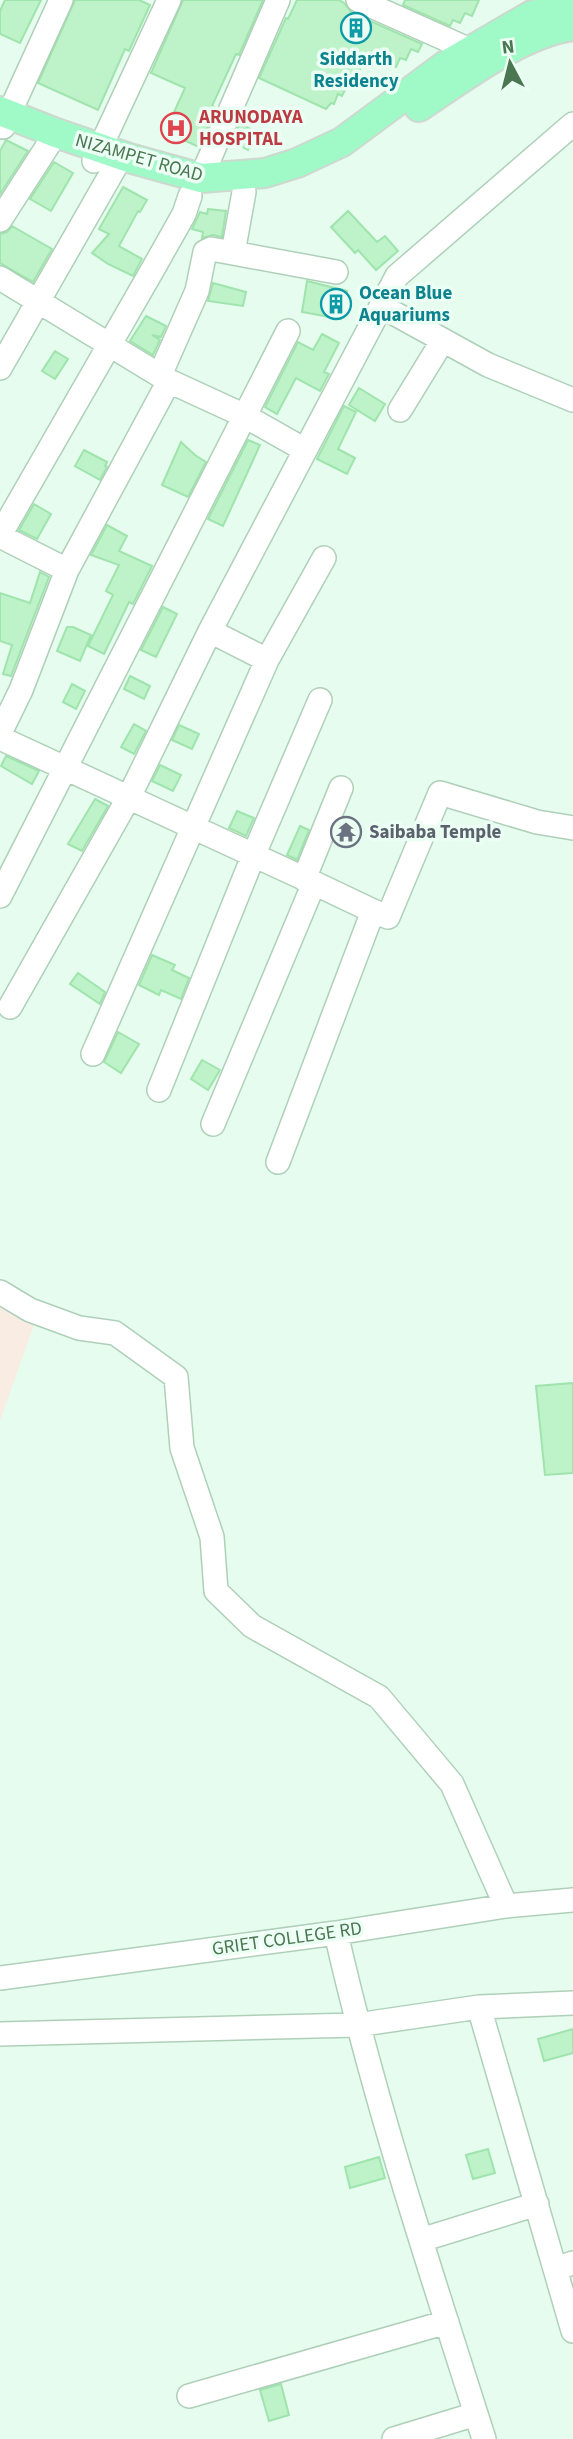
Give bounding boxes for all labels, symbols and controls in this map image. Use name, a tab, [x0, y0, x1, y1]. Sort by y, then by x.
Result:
building icon: Siddarth Residency	[339, 11, 373, 45]
north arrow	[475, 28, 545, 98]
text: N	[500, 33, 516, 62]
place label: Siddarth Residency	[313, 46, 399, 95]
place label: ARUNODAYA HOSPITAL	[198, 104, 303, 153]
hospital icon: ARUNODAYA HOSPITAL	[159, 111, 193, 145]
street label: NIZAMPET ROAD	[72, 127, 206, 189]
place label: Ocean Blue Aquariums	[358, 280, 452, 329]
building icon: Ocean Blue Aquariums	[319, 287, 353, 321]
temple icon: Saibaba Temple	[329, 815, 363, 849]
place label: Saibaba Temple	[369, 819, 502, 846]
street label: GRIET COLLEGE RD	[210, 1915, 364, 1963]

